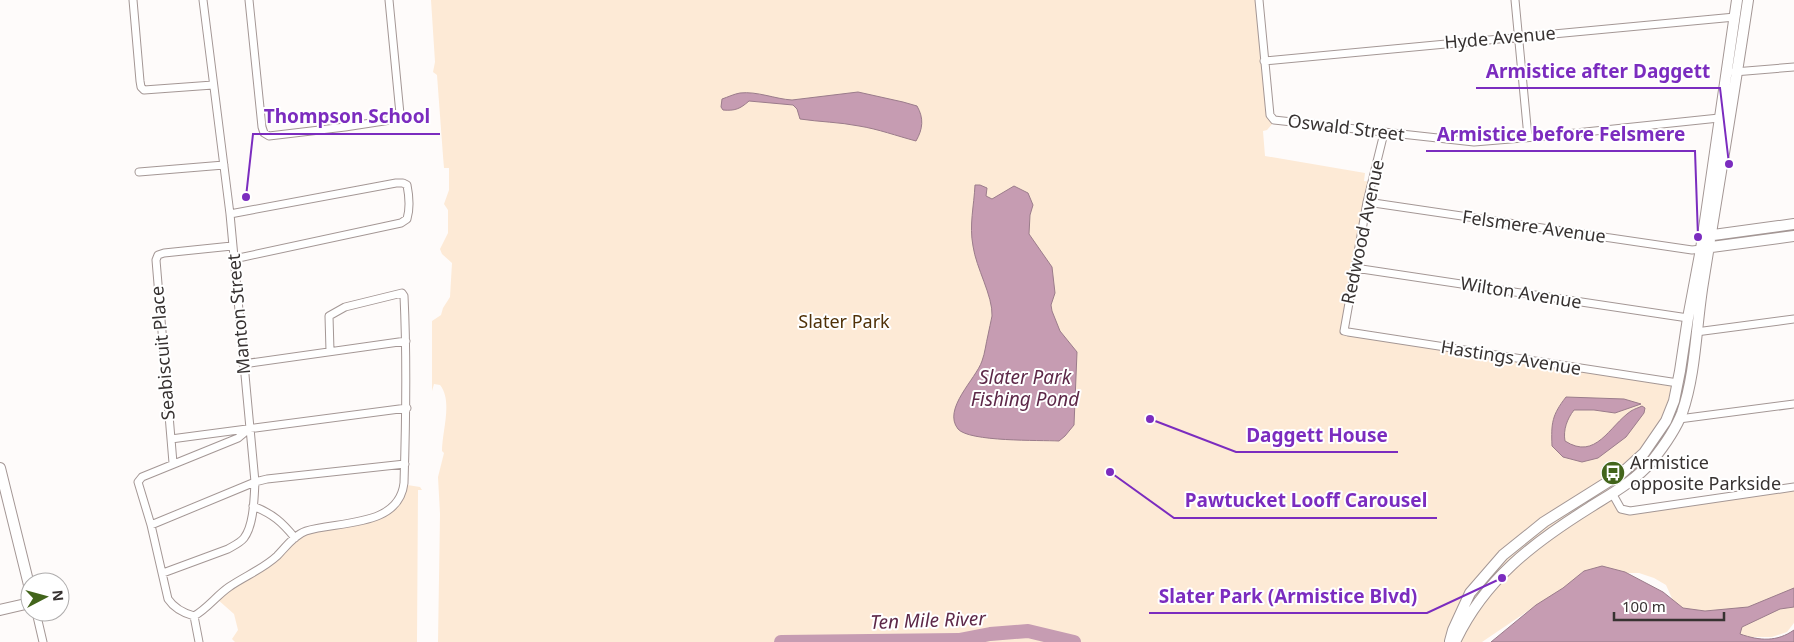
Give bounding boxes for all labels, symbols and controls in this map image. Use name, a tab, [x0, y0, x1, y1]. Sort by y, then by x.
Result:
street label: Hyde Avenue	[1443, 20, 1557, 54]
callout: Armistice after Daggett	[1476, 54, 1720, 88]
text: Armistice after Daggett	[1486, 58, 1710, 84]
callout: Thompson School	[253, 100, 440, 134]
text: Thompson School	[264, 103, 430, 129]
street label: Oswald Street	[1286, 108, 1406, 146]
callout: Armistice before Felsmere	[1426, 117, 1695, 151]
text: Armistice before Felsmere	[1437, 121, 1685, 147]
street label: Redwood Avenue	[1335, 157, 1389, 306]
street label: Felsmere Avenue	[1461, 204, 1608, 248]
street label: Manton Street	[221, 252, 255, 375]
street label: Wilton Avenue	[1459, 271, 1583, 313]
street label: Seabiscuit Place	[144, 285, 180, 421]
park label: Slater Park	[798, 309, 890, 333]
street label: Hastings Avenue	[1439, 334, 1583, 380]
water label: Slater Park Fishing Pond	[971, 364, 1080, 412]
callout: Daggett House	[1236, 418, 1398, 452]
text: Daggett House	[1246, 422, 1388, 448]
place label: Armistice opposite Parkside	[1630, 450, 1781, 495]
bus stop icon: Armistice opposite Parkside	[1600, 460, 1626, 486]
callout: Pawtucket Looff Carousel	[1174, 484, 1437, 518]
text: Pawtucket Looff Carousel	[1185, 487, 1427, 513]
north arrow	[20, 572, 70, 622]
callout: Slater Park (Armistice Blvd)	[1149, 579, 1427, 613]
text: Slater Park (Armistice Blvd)	[1159, 583, 1417, 609]
text: N	[48, 589, 68, 602]
scale bar	[1614, 590, 1724, 622]
text: 100 m	[1622, 596, 1666, 616]
water label: Ten Mile River	[870, 605, 988, 635]

